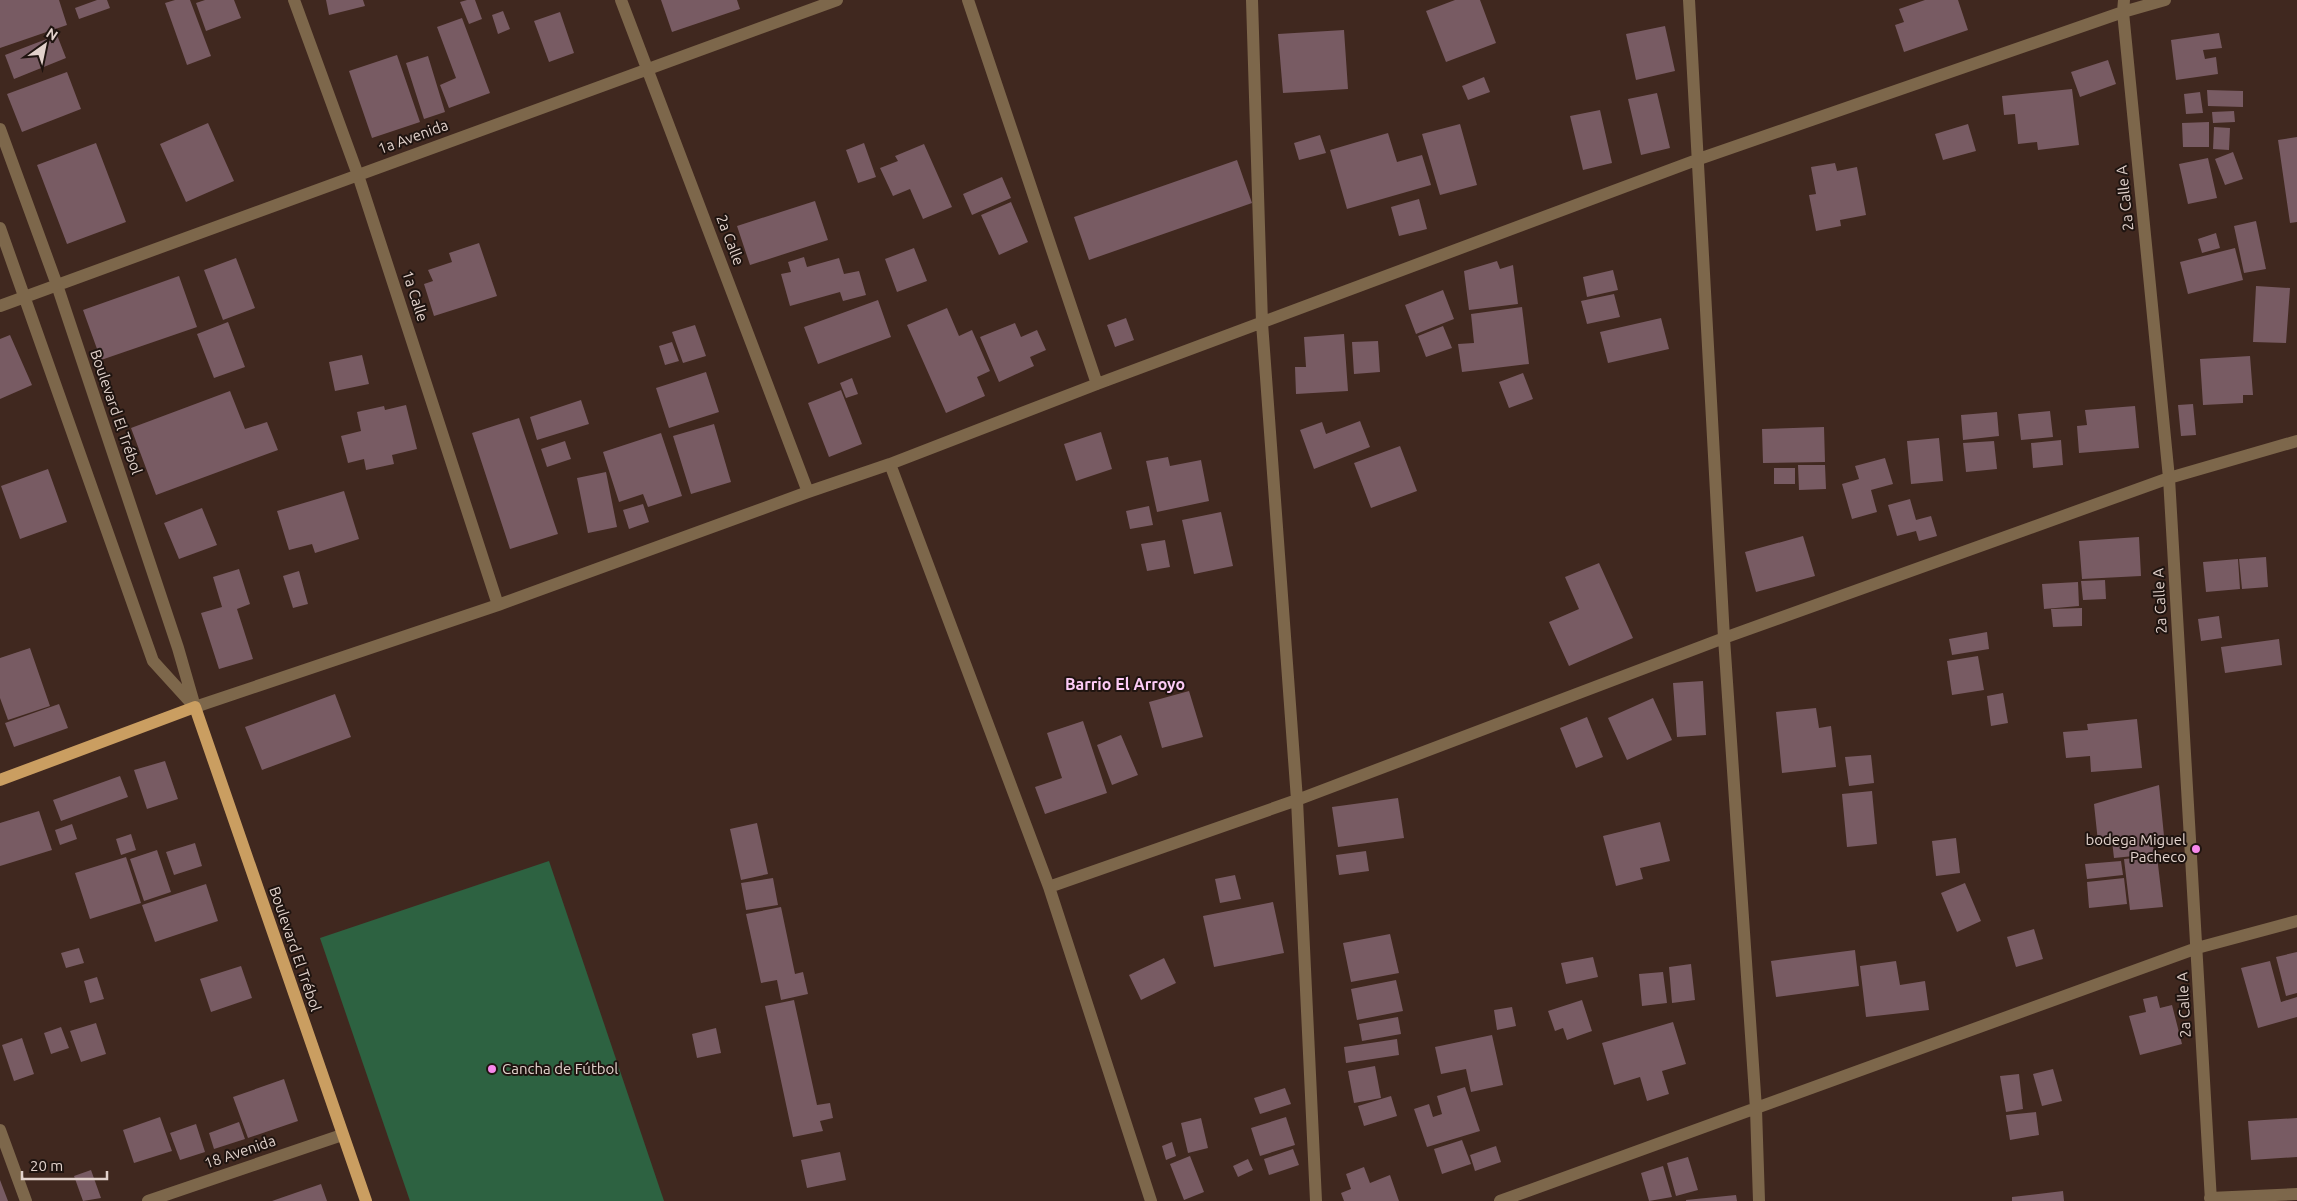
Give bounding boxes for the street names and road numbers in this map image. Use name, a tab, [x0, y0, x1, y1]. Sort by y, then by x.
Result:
street label: 1a Avenida	[375, 116, 450, 157]
street label: 2a Calle A	[2113, 164, 2136, 232]
street label: 2a Calle	[713, 212, 748, 267]
street label: 1a Calle	[399, 268, 432, 324]
street label: Boulevard El Trébol	[87, 347, 146, 477]
street label: 2a Calle A	[2149, 567, 2170, 634]
street label: Boulevard El Trébol	[266, 884, 325, 1014]
street label: 2a Calle A	[2173, 971, 2194, 1038]
street label: 18 Avenida	[202, 1131, 278, 1172]

